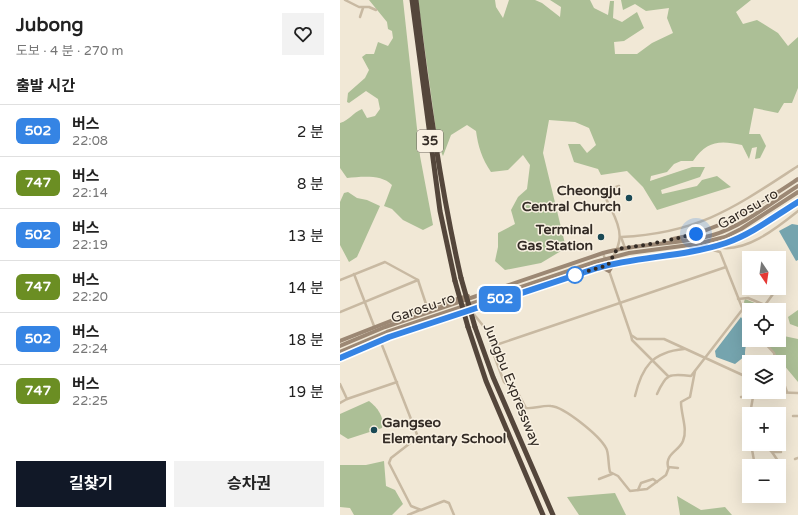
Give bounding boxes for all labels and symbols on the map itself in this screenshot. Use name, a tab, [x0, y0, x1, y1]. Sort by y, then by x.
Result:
road number: 35	[417, 130, 443, 152]
place label: Cheongju Central Church	[522, 182, 621, 215]
street label: Garosu-ro	[715, 185, 781, 233]
marker: Cheongju Central Church	[624, 193, 634, 203]
place label: Terminal Gas Station	[517, 221, 593, 254]
your location	[686, 224, 706, 244]
marker: Terminal Gas Station	[596, 232, 606, 242]
north arrow	[742, 251, 786, 295]
unlabelled marker	[566, 266, 584, 284]
line badge: 502	[477, 286, 523, 312]
street label: Garosu-ro	[389, 289, 457, 327]
street label: Jungbu Expressway	[479, 321, 545, 450]
place label: Gangseo Elementary School	[382, 414, 506, 447]
marker: Gangseo Elementary School	[369, 425, 379, 435]

